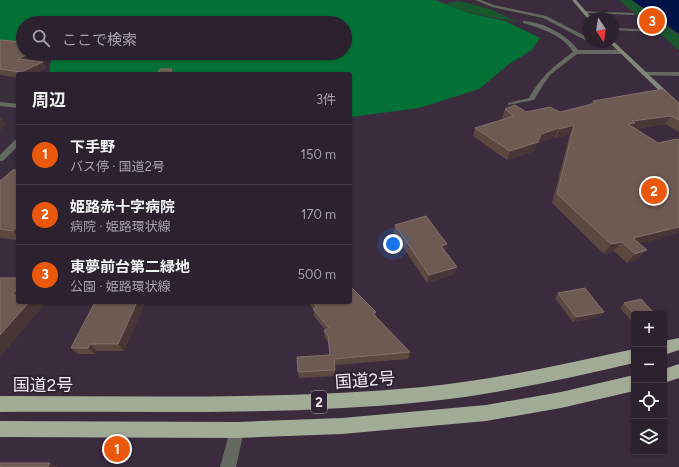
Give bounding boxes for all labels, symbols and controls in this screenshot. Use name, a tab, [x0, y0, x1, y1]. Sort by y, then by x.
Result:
pin: 3	[639, 6, 665, 36]
north arrow	[583, 12, 619, 48]
search box	[16, 16, 352, 60]
icon: search	[30, 27, 52, 49]
text: ここで検索	[62, 31, 137, 49]
text: 周辺	[32, 90, 66, 110]
text: 3件	[316, 92, 336, 107]
text: 下手野	[70, 138, 115, 156]
text: 1	[42, 147, 48, 162]
text: 150 m	[301, 147, 336, 162]
text: バス停 · 国道2号	[70, 159, 165, 174]
pin: 2	[641, 176, 667, 206]
text: 姫路赤十字病院	[70, 198, 175, 216]
text: 2	[41, 207, 49, 222]
text: 170 m	[301, 207, 336, 222]
text: 病院 · 姫路環状線	[70, 219, 171, 234]
your location	[383, 234, 403, 254]
text: 東夢前台第二緑地	[70, 258, 190, 276]
text: 3	[41, 267, 49, 282]
text: 500 m	[298, 267, 336, 282]
text: 公園 · 姫路環状線	[70, 279, 171, 294]
map controls	[631, 311, 667, 455]
button: +	[631, 311, 667, 347]
button: −	[631, 347, 667, 383]
street label: 国道2号	[334, 368, 396, 392]
street label: 国道2号	[13, 375, 73, 395]
button: locate	[631, 383, 667, 419]
road number: 2	[311, 391, 327, 413]
button: layers	[631, 419, 667, 455]
pin: 1	[104, 434, 130, 464]

